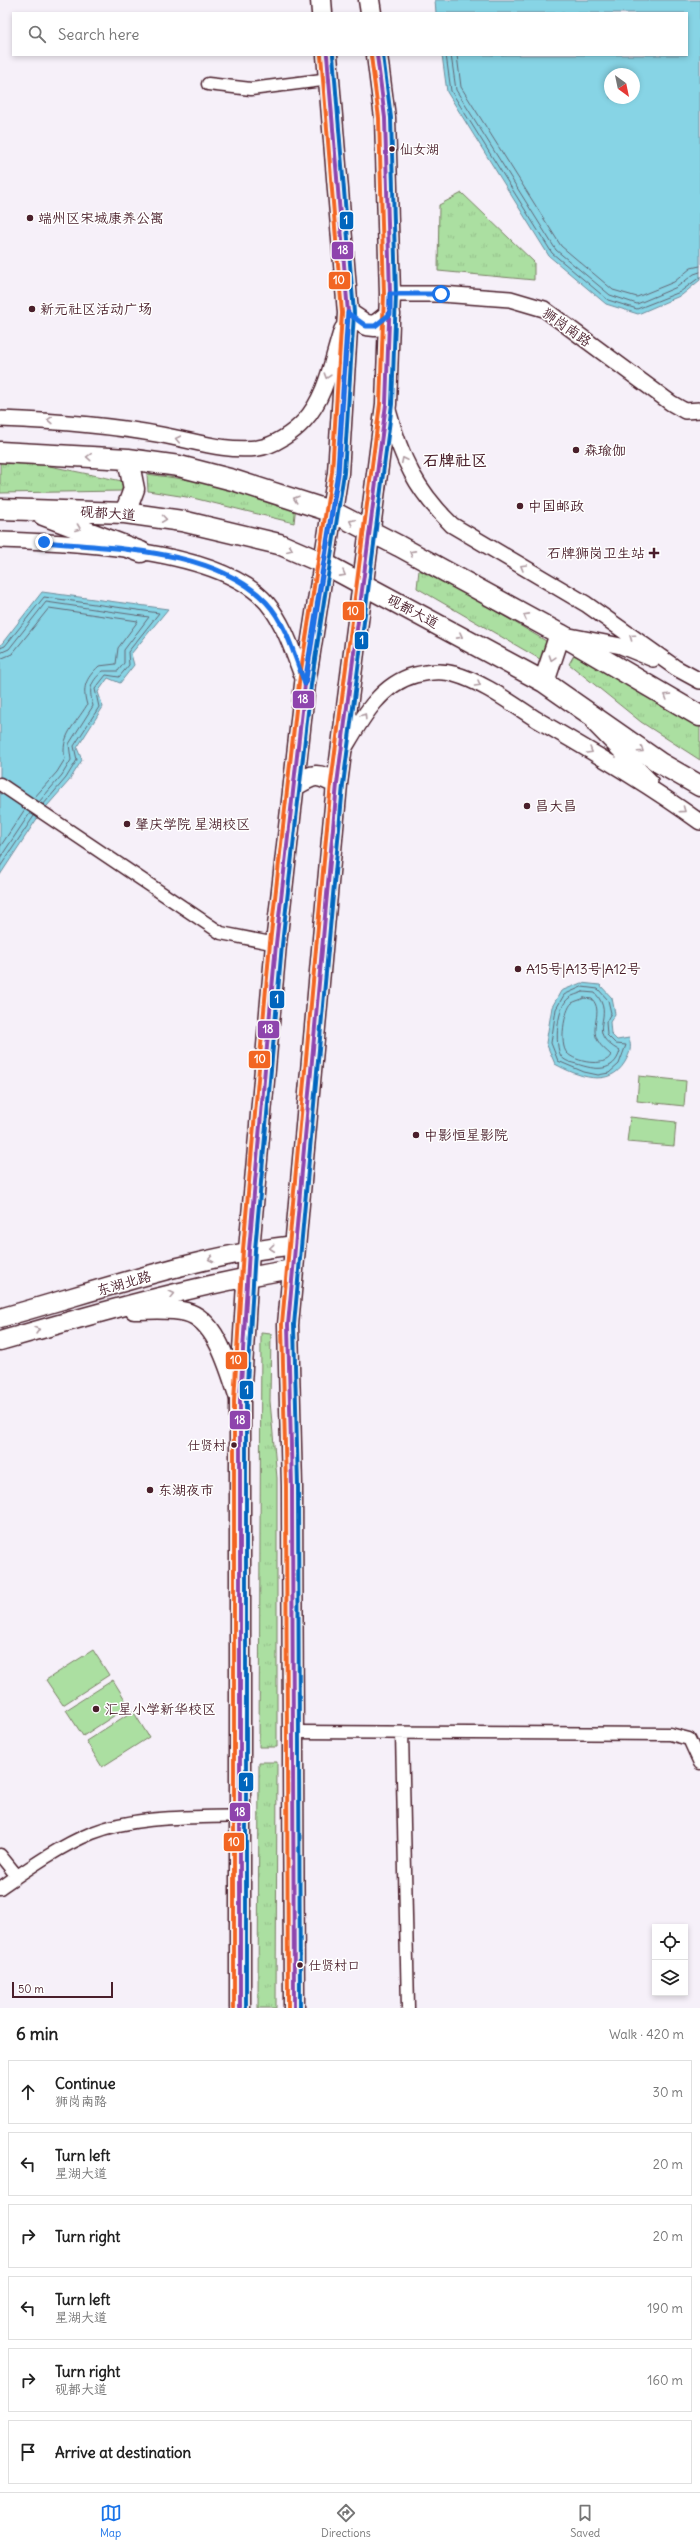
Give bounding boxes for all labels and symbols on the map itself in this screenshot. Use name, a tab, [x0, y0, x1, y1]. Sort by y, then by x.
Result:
north arrow	[604, 68, 640, 104]
place label: 仙女湖	[400, 141, 439, 158]
marker: 仙女湖	[387, 144, 397, 154]
place label: 端州区宋城康养公寓	[38, 209, 164, 227]
line badge: 1	[339, 211, 354, 230]
marker: 端州区宋城康养公寓	[25, 213, 35, 223]
text: 1	[344, 213, 348, 227]
line badge: 18	[331, 241, 354, 260]
text: 18	[338, 243, 348, 257]
line badge: 10	[328, 271, 351, 290]
text: 10	[333, 273, 345, 287]
route start	[432, 285, 450, 303]
place label: 新元社区活动广场	[40, 300, 152, 318]
marker: 新元社区活动广场	[27, 304, 37, 314]
street label: 狮岗南路	[539, 304, 595, 350]
one-way arrow	[323, 373, 332, 380]
one-way arrow	[47, 416, 53, 424]
one-way arrow	[175, 435, 181, 443]
place label: 森瑜伽	[584, 441, 626, 459]
marker: 森瑜伽	[571, 445, 581, 455]
district label: 石牌社区	[423, 450, 487, 470]
one-way arrow	[86, 452, 92, 461]
one-way arrow	[401, 456, 409, 464]
one-way arrow	[292, 496, 299, 504]
place label: 中国邮政	[528, 497, 584, 515]
marker: 中国邮政	[515, 501, 525, 511]
street label: 砚都大道	[79, 502, 137, 524]
one-way arrow	[161, 514, 167, 523]
one-way arrow	[348, 519, 356, 527]
one-way arrow	[74, 524, 81, 532]
route end	[35, 533, 53, 551]
one-way arrow	[287, 544, 294, 552]
place label: 石牌狮岗卫生站	[547, 544, 645, 562]
marker: 石牌狮岗卫生站	[648, 547, 660, 559]
one-way arrow	[409, 550, 416, 558]
one-way arrow	[520, 565, 527, 572]
one-way arrow	[339, 570, 346, 577]
street label: 砚都大道	[384, 590, 442, 632]
line badge: 10	[342, 601, 365, 621]
text: 10	[347, 604, 359, 618]
one-way arrow	[523, 613, 530, 620]
line badge: 1	[354, 631, 369, 650]
one-way arrow	[456, 631, 463, 639]
text: 1	[360, 633, 364, 647]
one-way arrow	[630, 635, 637, 642]
one-way arrow	[548, 655, 557, 662]
one-way arrow	[474, 680, 481, 687]
line badge: 18	[292, 690, 315, 709]
text: 18	[298, 692, 308, 706]
one-way arrow	[664, 693, 671, 700]
one-way arrow	[359, 713, 367, 720]
one-way arrow	[637, 745, 644, 753]
one-way arrow	[586, 746, 593, 754]
place label: 昌大昌	[535, 797, 577, 815]
marker: 昌大昌	[522, 801, 532, 811]
one-way arrow	[679, 805, 686, 812]
place label: 肇庆学院 星湖校区	[135, 815, 250, 833]
marker: 肇庆学院 星湖校区	[122, 819, 132, 829]
place label: A15号|A13号|A12号	[526, 960, 641, 978]
marker: A15号|A13号|A12号	[513, 964, 523, 974]
line badge: 1	[269, 990, 285, 1009]
text: 1	[275, 992, 279, 1006]
line badge: 18	[257, 1020, 280, 1039]
text: 18	[263, 1022, 273, 1036]
line badge: 10	[248, 1050, 271, 1069]
text: 10	[254, 1052, 266, 1066]
place label: 中影恒星影院	[424, 1126, 508, 1144]
marker: 中影恒星影院	[411, 1130, 421, 1140]
one-way arrow	[269, 1243, 275, 1252]
one-way arrow	[207, 1254, 214, 1263]
street label: 东湖北路	[95, 1267, 153, 1299]
one-way arrow	[169, 1290, 175, 1298]
one-way arrow	[34, 1326, 41, 1335]
line badge: 10	[225, 1351, 248, 1370]
text: 10	[230, 1353, 242, 1367]
line badge: 1	[239, 1380, 254, 1400]
text: 1	[245, 1383, 249, 1397]
line badge: 18	[229, 1410, 251, 1430]
text: 18	[235, 1413, 245, 1427]
place label: 仕贤村	[187, 1437, 226, 1454]
marker: 仕贤村	[229, 1440, 239, 1450]
place label: 东湖夜市	[158, 1481, 214, 1499]
marker: 东湖夜市	[145, 1485, 155, 1495]
place label: 汇星小学新华校区	[104, 1700, 216, 1718]
marker: 汇星小学新华校区	[91, 1704, 101, 1714]
line badge: 1	[238, 1772, 254, 1792]
text: 1	[244, 1775, 248, 1789]
line badge: 18	[229, 1802, 251, 1822]
text: 18	[235, 1805, 245, 1819]
line badge: 10	[223, 1832, 245, 1852]
text: 10	[228, 1835, 240, 1849]
place label: 仕贤村口	[308, 1957, 360, 1974]
marker: 仕贤村口	[295, 1960, 305, 1970]
scale bar	[12, 1980, 113, 1999]

